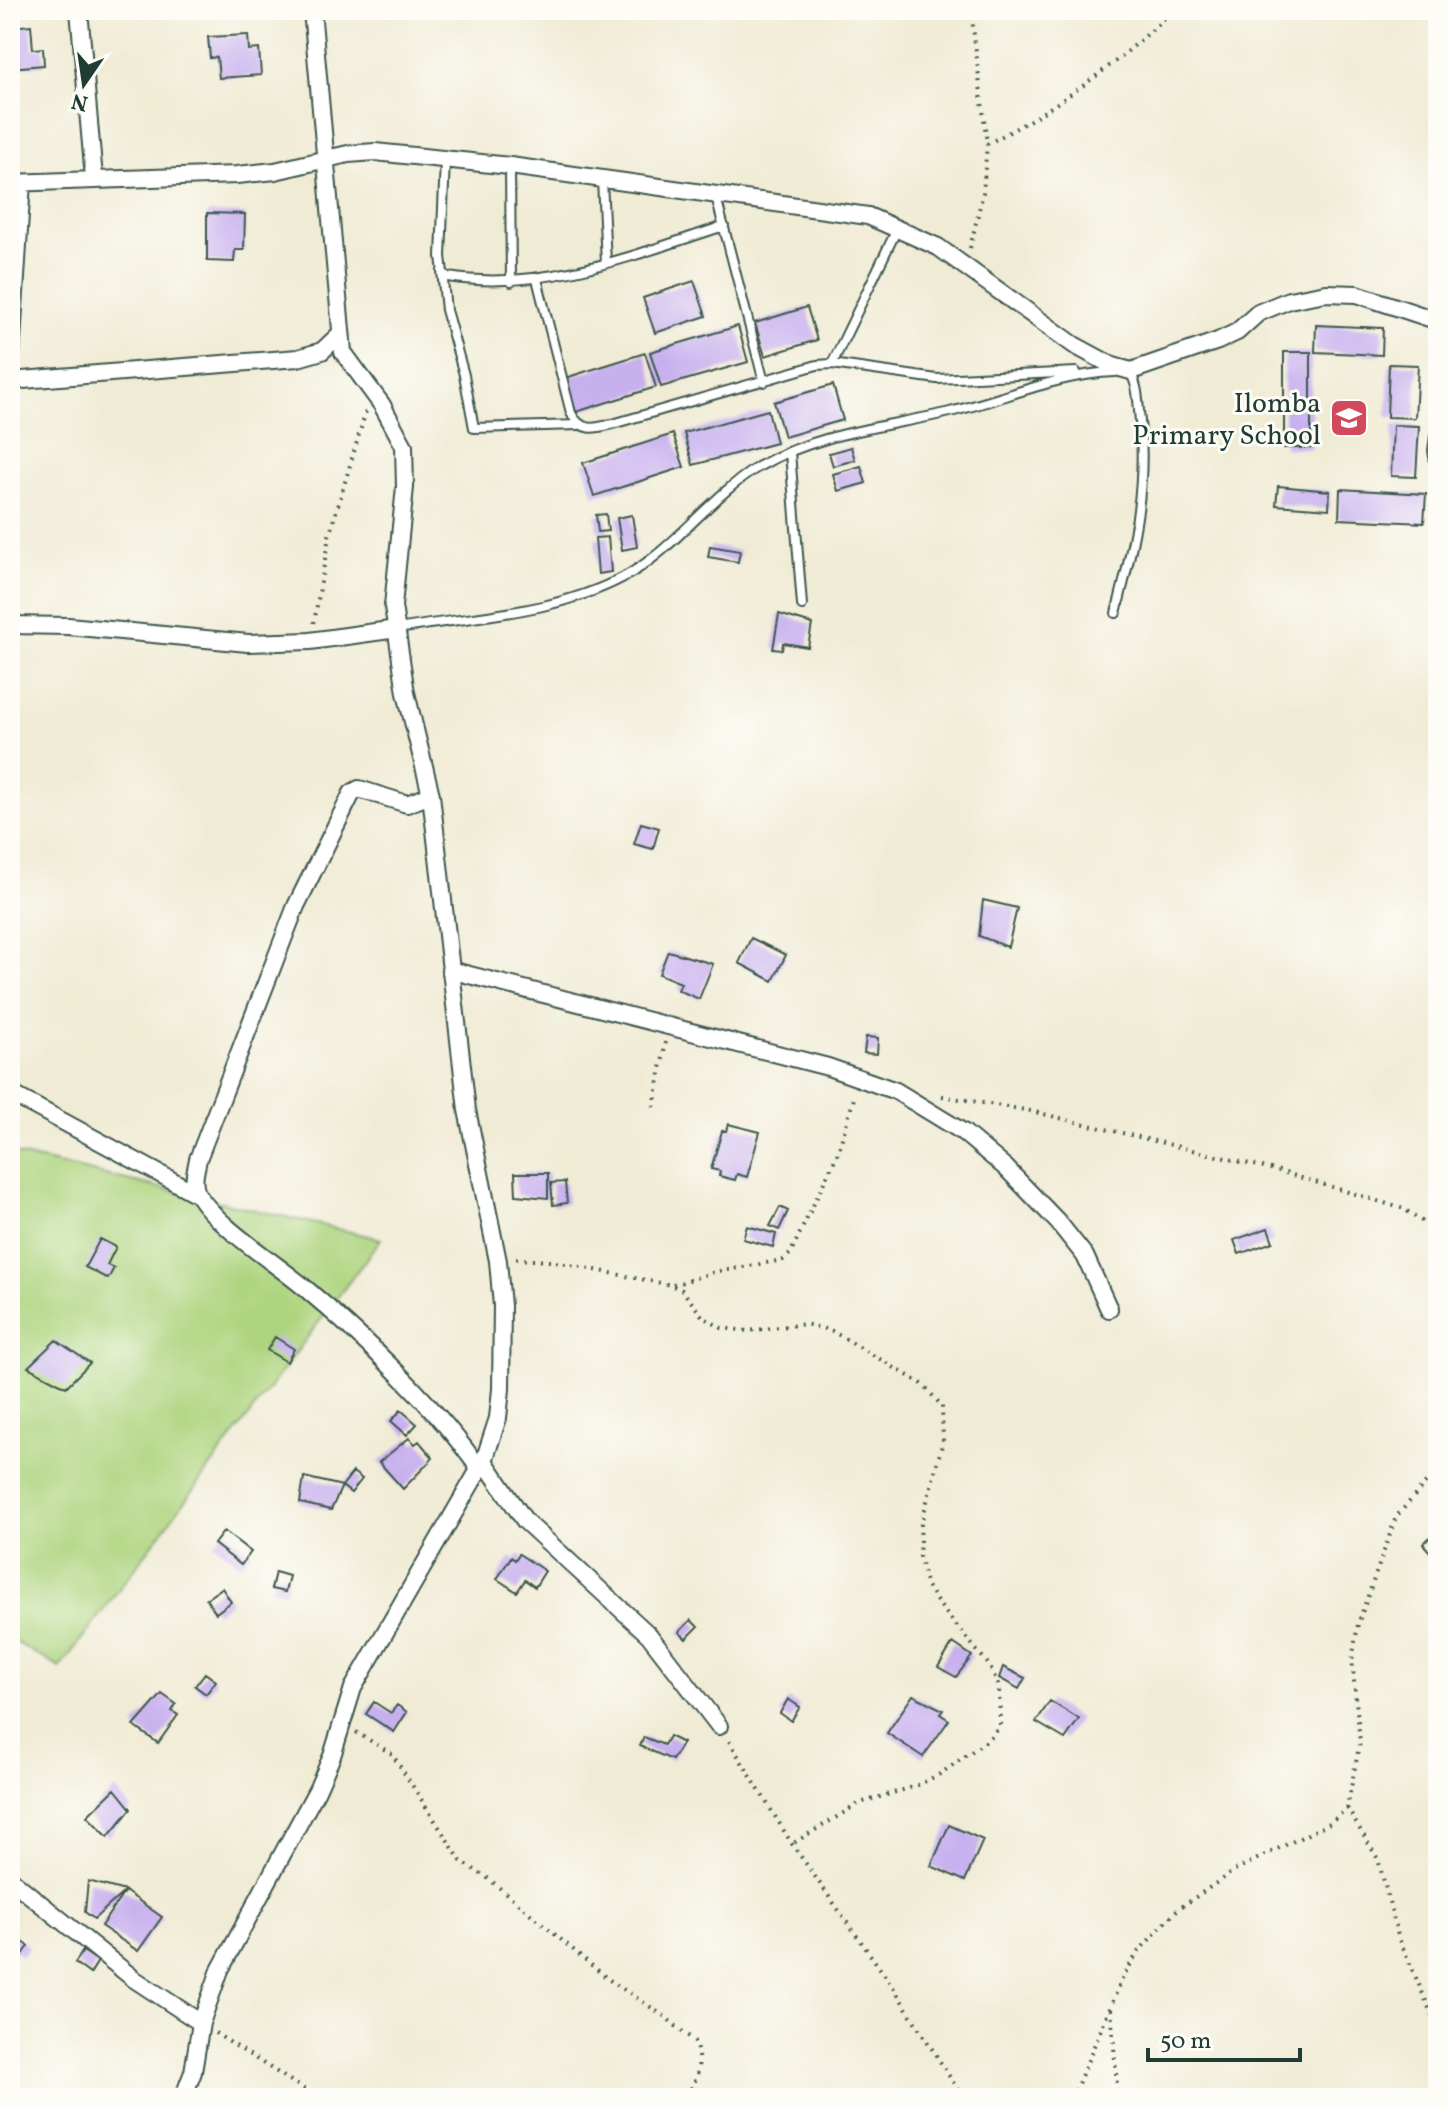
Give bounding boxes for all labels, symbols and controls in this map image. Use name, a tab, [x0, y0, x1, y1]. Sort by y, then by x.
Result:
north arrow	[44, 44, 124, 124]
text: N	[69, 84, 91, 118]
place label: Ilomba Primary School	[1132, 385, 1321, 456]
school or university icon: Ilomba Primary School	[1328, 397, 1370, 439]
scale bar	[1148, 2012, 1300, 2062]
text: 50 m	[1160, 2025, 1212, 2059]

